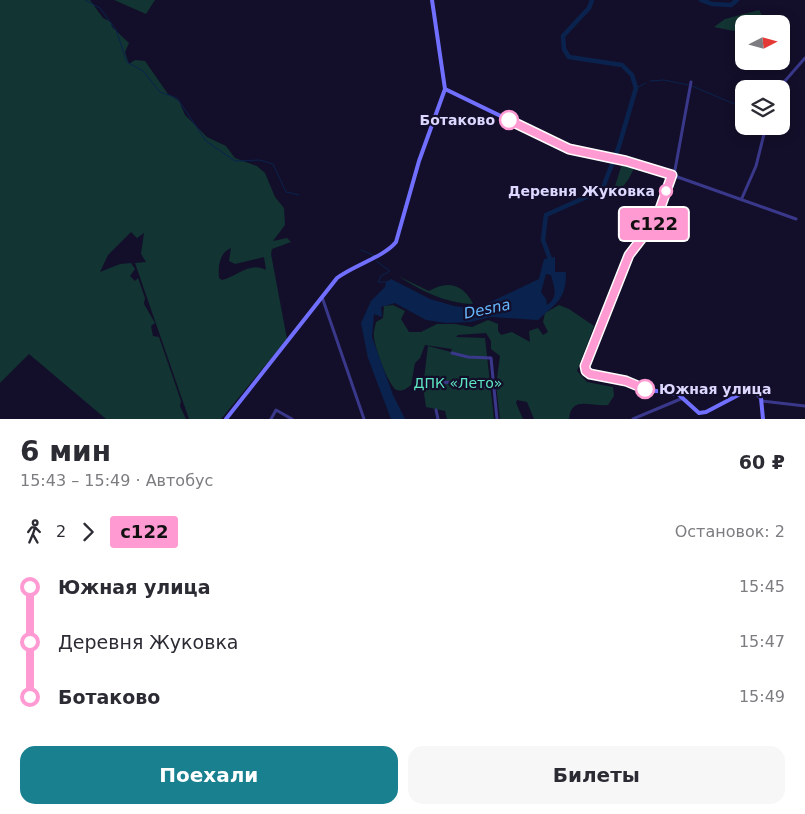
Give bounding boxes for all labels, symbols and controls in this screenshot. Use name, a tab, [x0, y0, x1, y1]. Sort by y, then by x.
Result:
north arrow	[735, 15, 790, 70]
map controls	[735, 15, 790, 135]
button: layers	[735, 80, 790, 135]
marker: Ботаково	[499, 110, 519, 130]
place label: Ботаково	[420, 112, 495, 128]
place label: Деревня Жуковка	[508, 183, 655, 199]
marker: Деревня Жуковка	[659, 184, 673, 198]
line badge: с122	[619, 208, 689, 240]
text: с122	[630, 213, 678, 234]
water label: Desna	[462, 295, 512, 323]
park label: ДПК «Лето»	[414, 375, 502, 391]
marker: Южная улица	[635, 379, 655, 399]
place label: Южная улица	[659, 381, 771, 397]
text: 6 мин	[20, 435, 111, 468]
text: 60 ₽	[739, 451, 785, 473]
text: 15:43 – 15:49 · Автобус	[20, 471, 213, 490]
icon: walk	[20, 518, 48, 546]
icon: forward	[74, 518, 102, 546]
text: с122	[120, 521, 168, 542]
text: 2	[56, 522, 66, 541]
text: Остановок: 2	[675, 522, 785, 541]
text: Южная улица	[58, 576, 211, 598]
text: 15:45	[739, 577, 785, 596]
text: Деревня Жуковка	[58, 631, 239, 653]
text: 15:47	[739, 632, 785, 651]
text: Ботаково	[58, 686, 160, 708]
text: 15:49	[739, 687, 785, 706]
button: Поехали	[20, 746, 398, 804]
button: Билеты	[408, 746, 785, 804]

